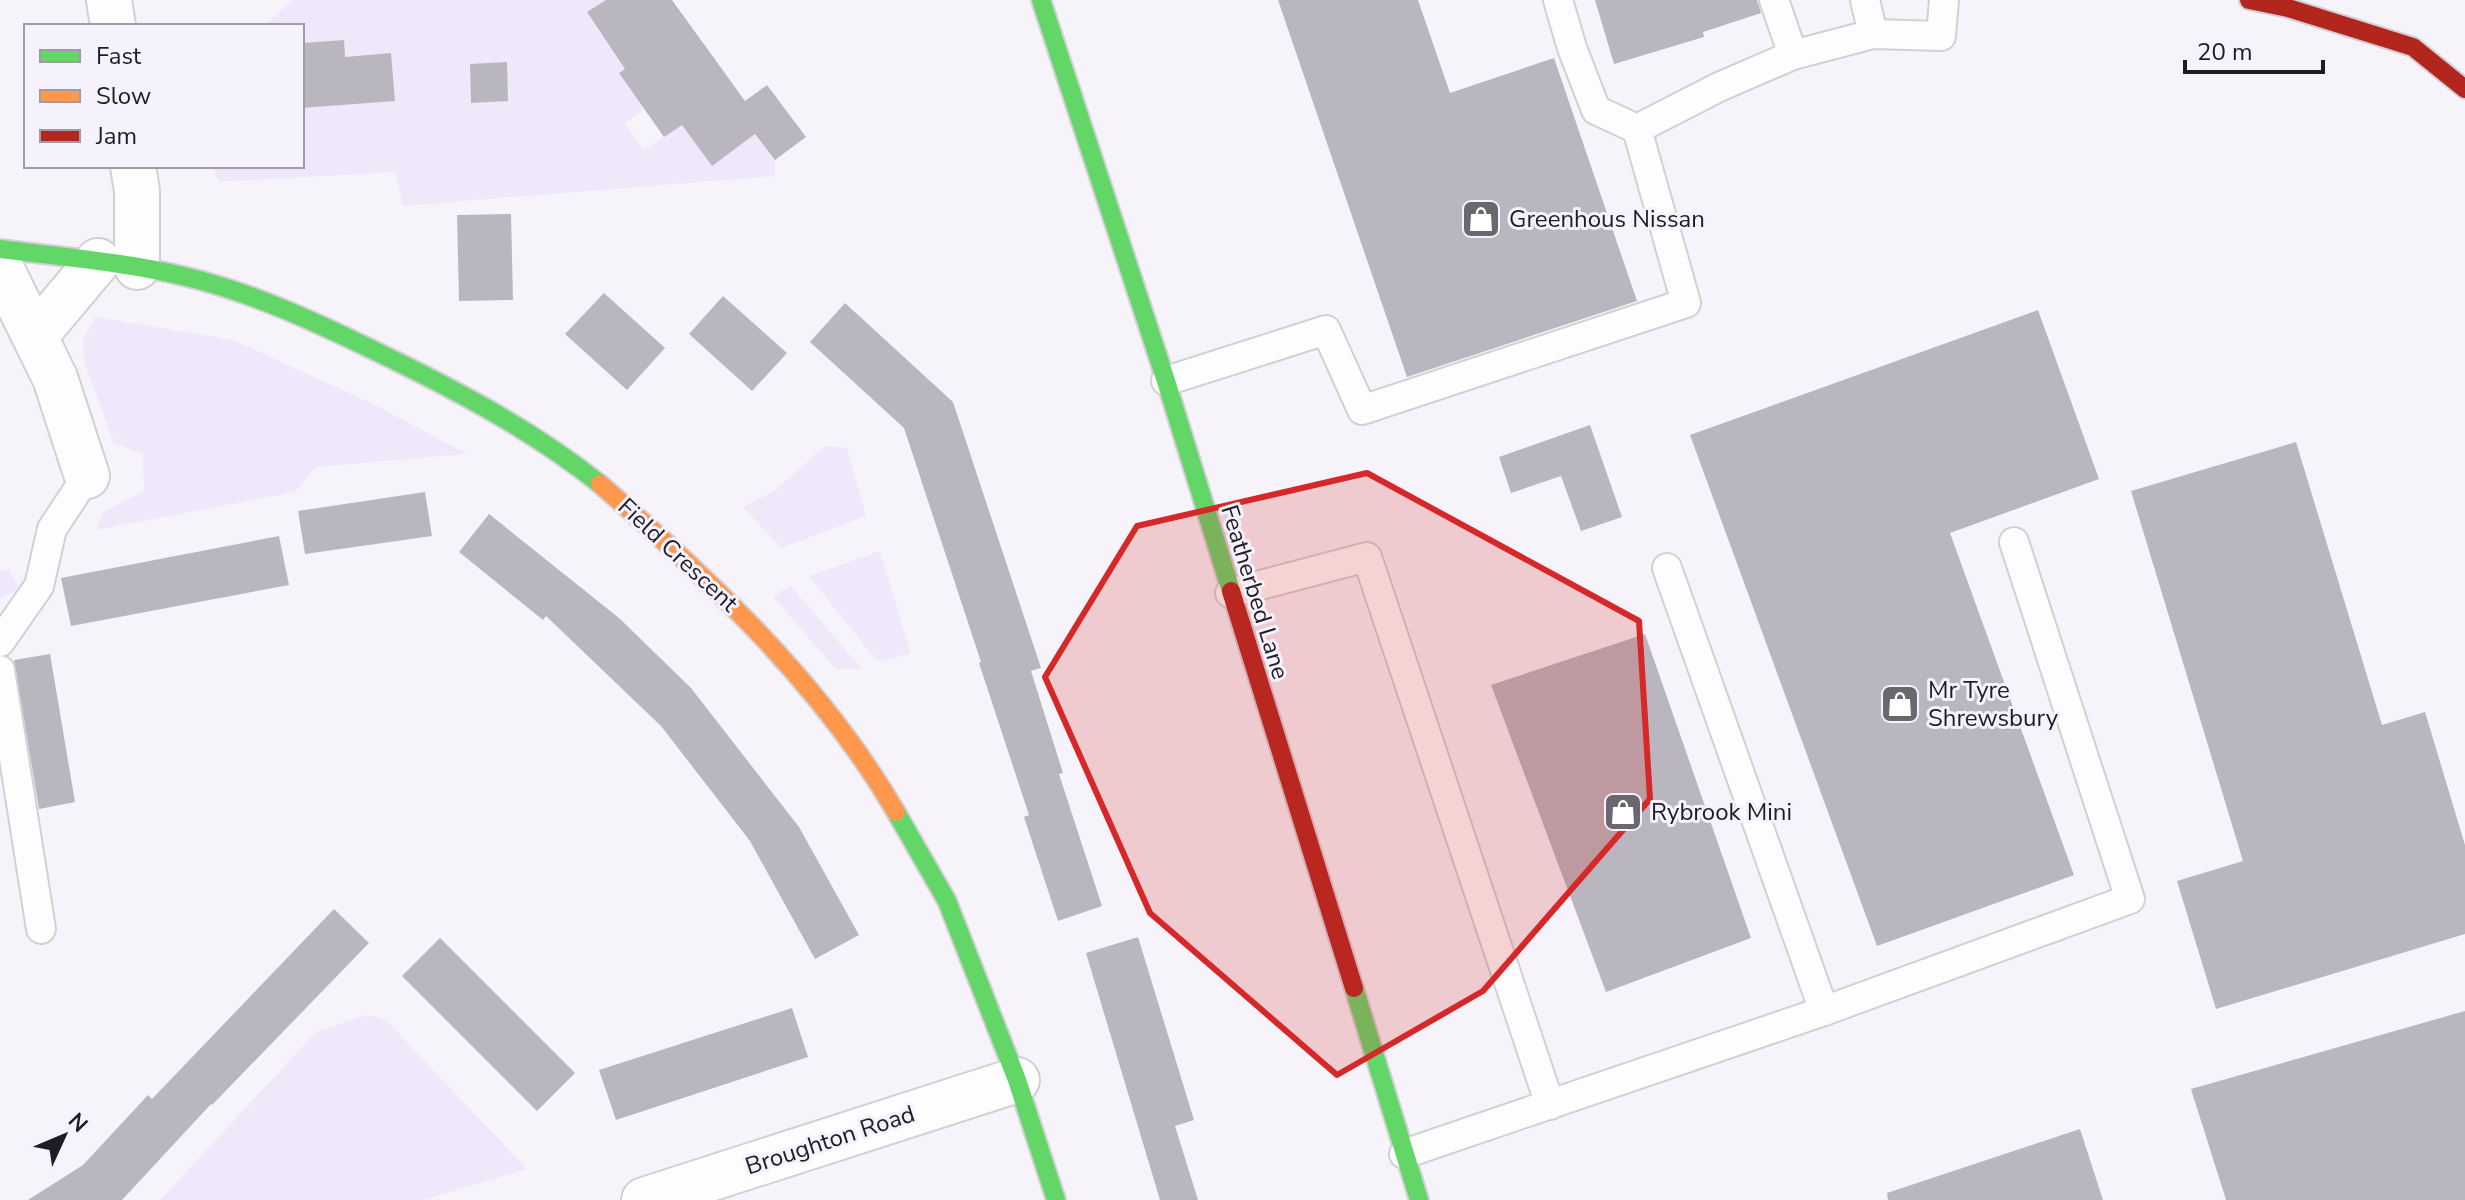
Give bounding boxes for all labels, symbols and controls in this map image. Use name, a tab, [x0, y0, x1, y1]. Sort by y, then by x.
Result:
legend	[24, 24, 304, 168]
scale bar	[2185, 24, 2323, 74]
text: 20 m	[2197, 36, 2253, 68]
text: Fast	[96, 40, 142, 72]
text: Slow	[96, 80, 151, 112]
text: Jam	[95, 120, 137, 152]
shop icon: Greenhous Nissan	[1460, 198, 1502, 240]
place label: Greenhous Nissan	[1509, 203, 1705, 235]
street label: Field Crescent	[611, 491, 745, 619]
street label: Featherbed Lane	[1213, 501, 1297, 683]
place label: Mr Tyre Shrewsbury	[1928, 674, 2059, 734]
shop icon: Mr Tyre Shrewsbury	[1879, 683, 1921, 725]
shop icon: Rybrook Mini	[1602, 791, 1644, 833]
place label: Rybrook Mini	[1651, 796, 1792, 828]
north arrow	[24, 1096, 104, 1176]
street label: Broughton Road	[741, 1098, 919, 1182]
text: N	[61, 1106, 94, 1139]

